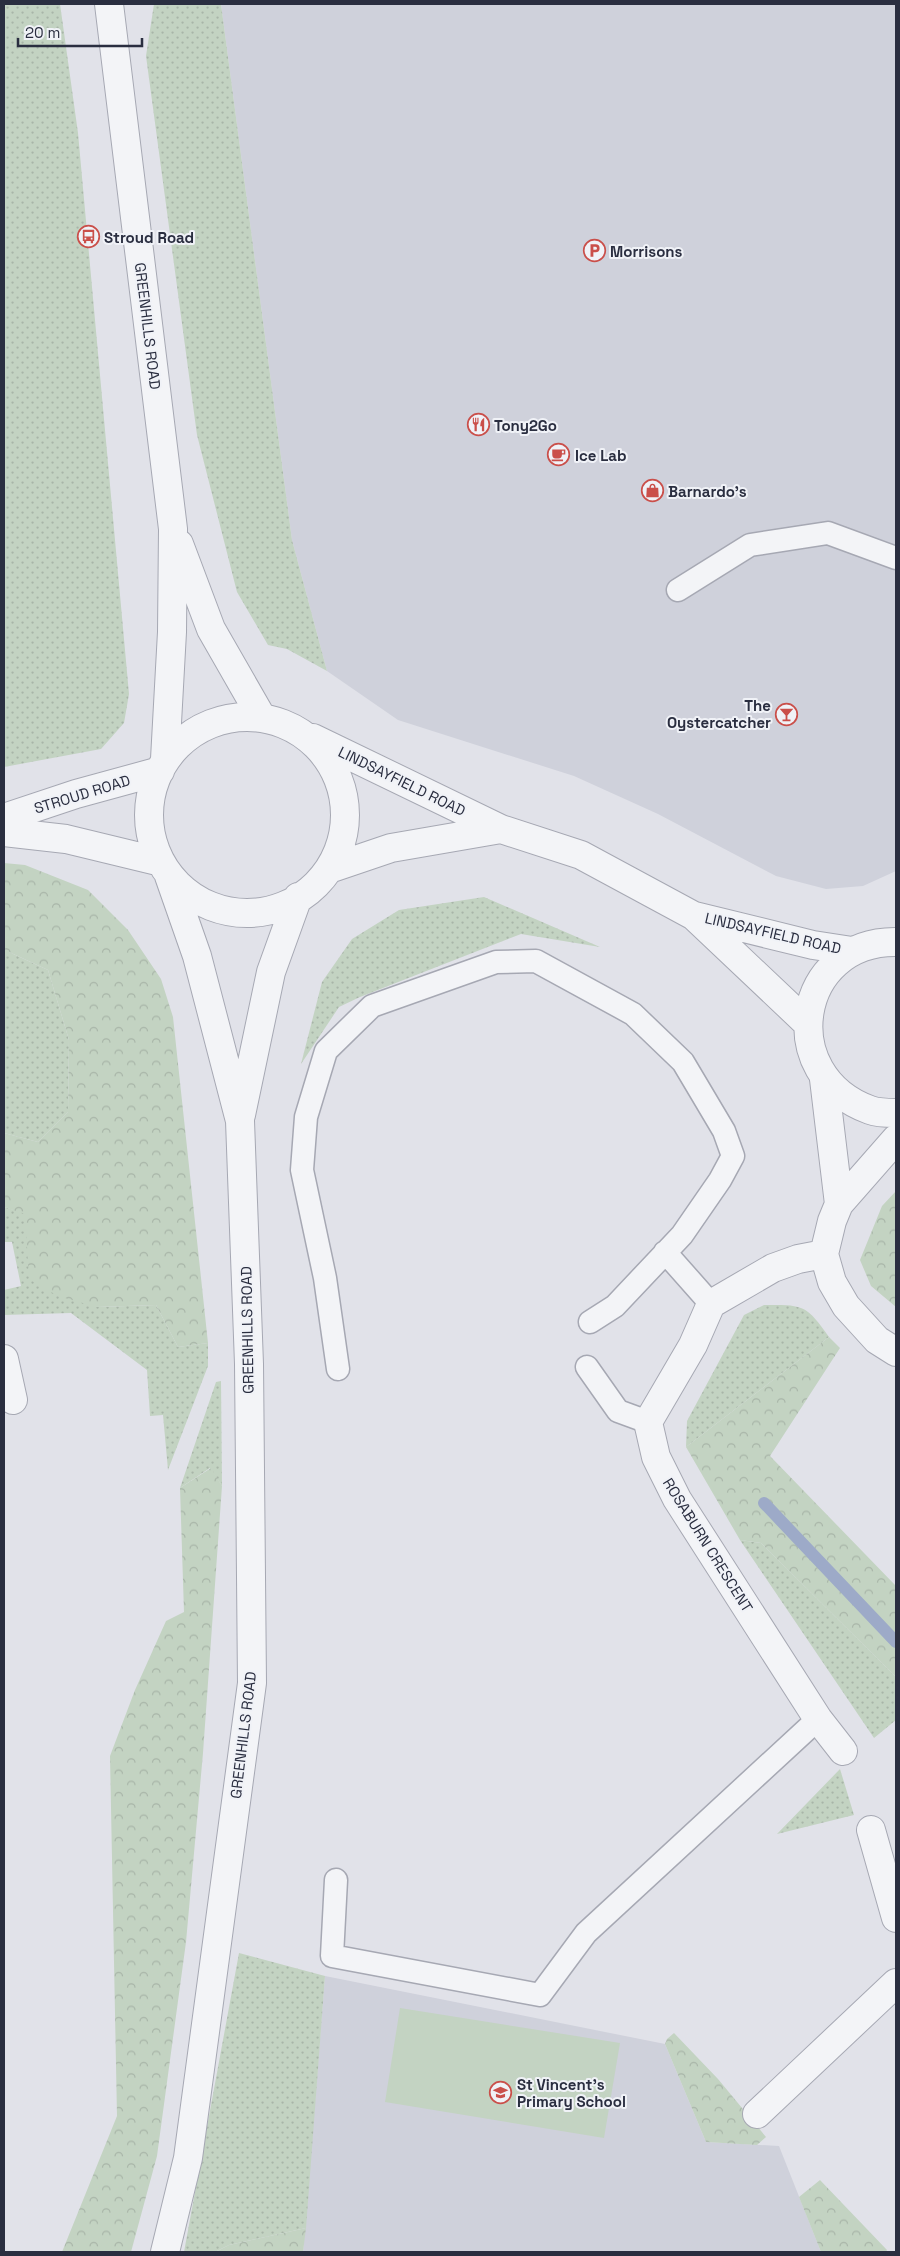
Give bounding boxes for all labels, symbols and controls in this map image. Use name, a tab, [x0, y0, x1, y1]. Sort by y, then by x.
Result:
scale bar	[18, 15, 141, 47]
text: 20 m	[25, 23, 60, 42]
bus stop icon: Stroud Road	[76, 225, 100, 249]
place label: Stroud Road	[104, 228, 194, 247]
parking icon: Morrisons	[582, 239, 606, 263]
place label: Morrisons	[610, 242, 683, 261]
street label: GREENHILLS ROAD	[131, 261, 165, 391]
restaurant icon: Tony2Go	[466, 413, 490, 437]
place label: Tony2Go	[494, 416, 557, 435]
cafe icon: Ice Lab	[547, 443, 571, 467]
place label: Ice Lab	[575, 446, 627, 465]
shop icon: Barnardo's	[640, 479, 664, 503]
place label: Barnardo's	[668, 482, 747, 501]
place label: The Oystercatcher	[667, 696, 771, 732]
bar icon: The Oystercatcher	[775, 702, 799, 726]
street label: LINDSAYFIELD ROAD	[335, 742, 469, 820]
street label: STROUD ROAD	[32, 770, 132, 818]
street label: LINDSAYFIELD ROAD	[703, 908, 843, 958]
street label: GREENHILLS ROAD	[236, 1266, 258, 1394]
street label: ROSABURN CRESCENT	[659, 1474, 757, 1616]
street label: GREENHILLS ROAD	[226, 1670, 260, 1800]
place label: St Vincent's Primary School	[517, 2075, 626, 2111]
school or university icon: St Vincent's Primary School	[489, 2081, 513, 2105]

